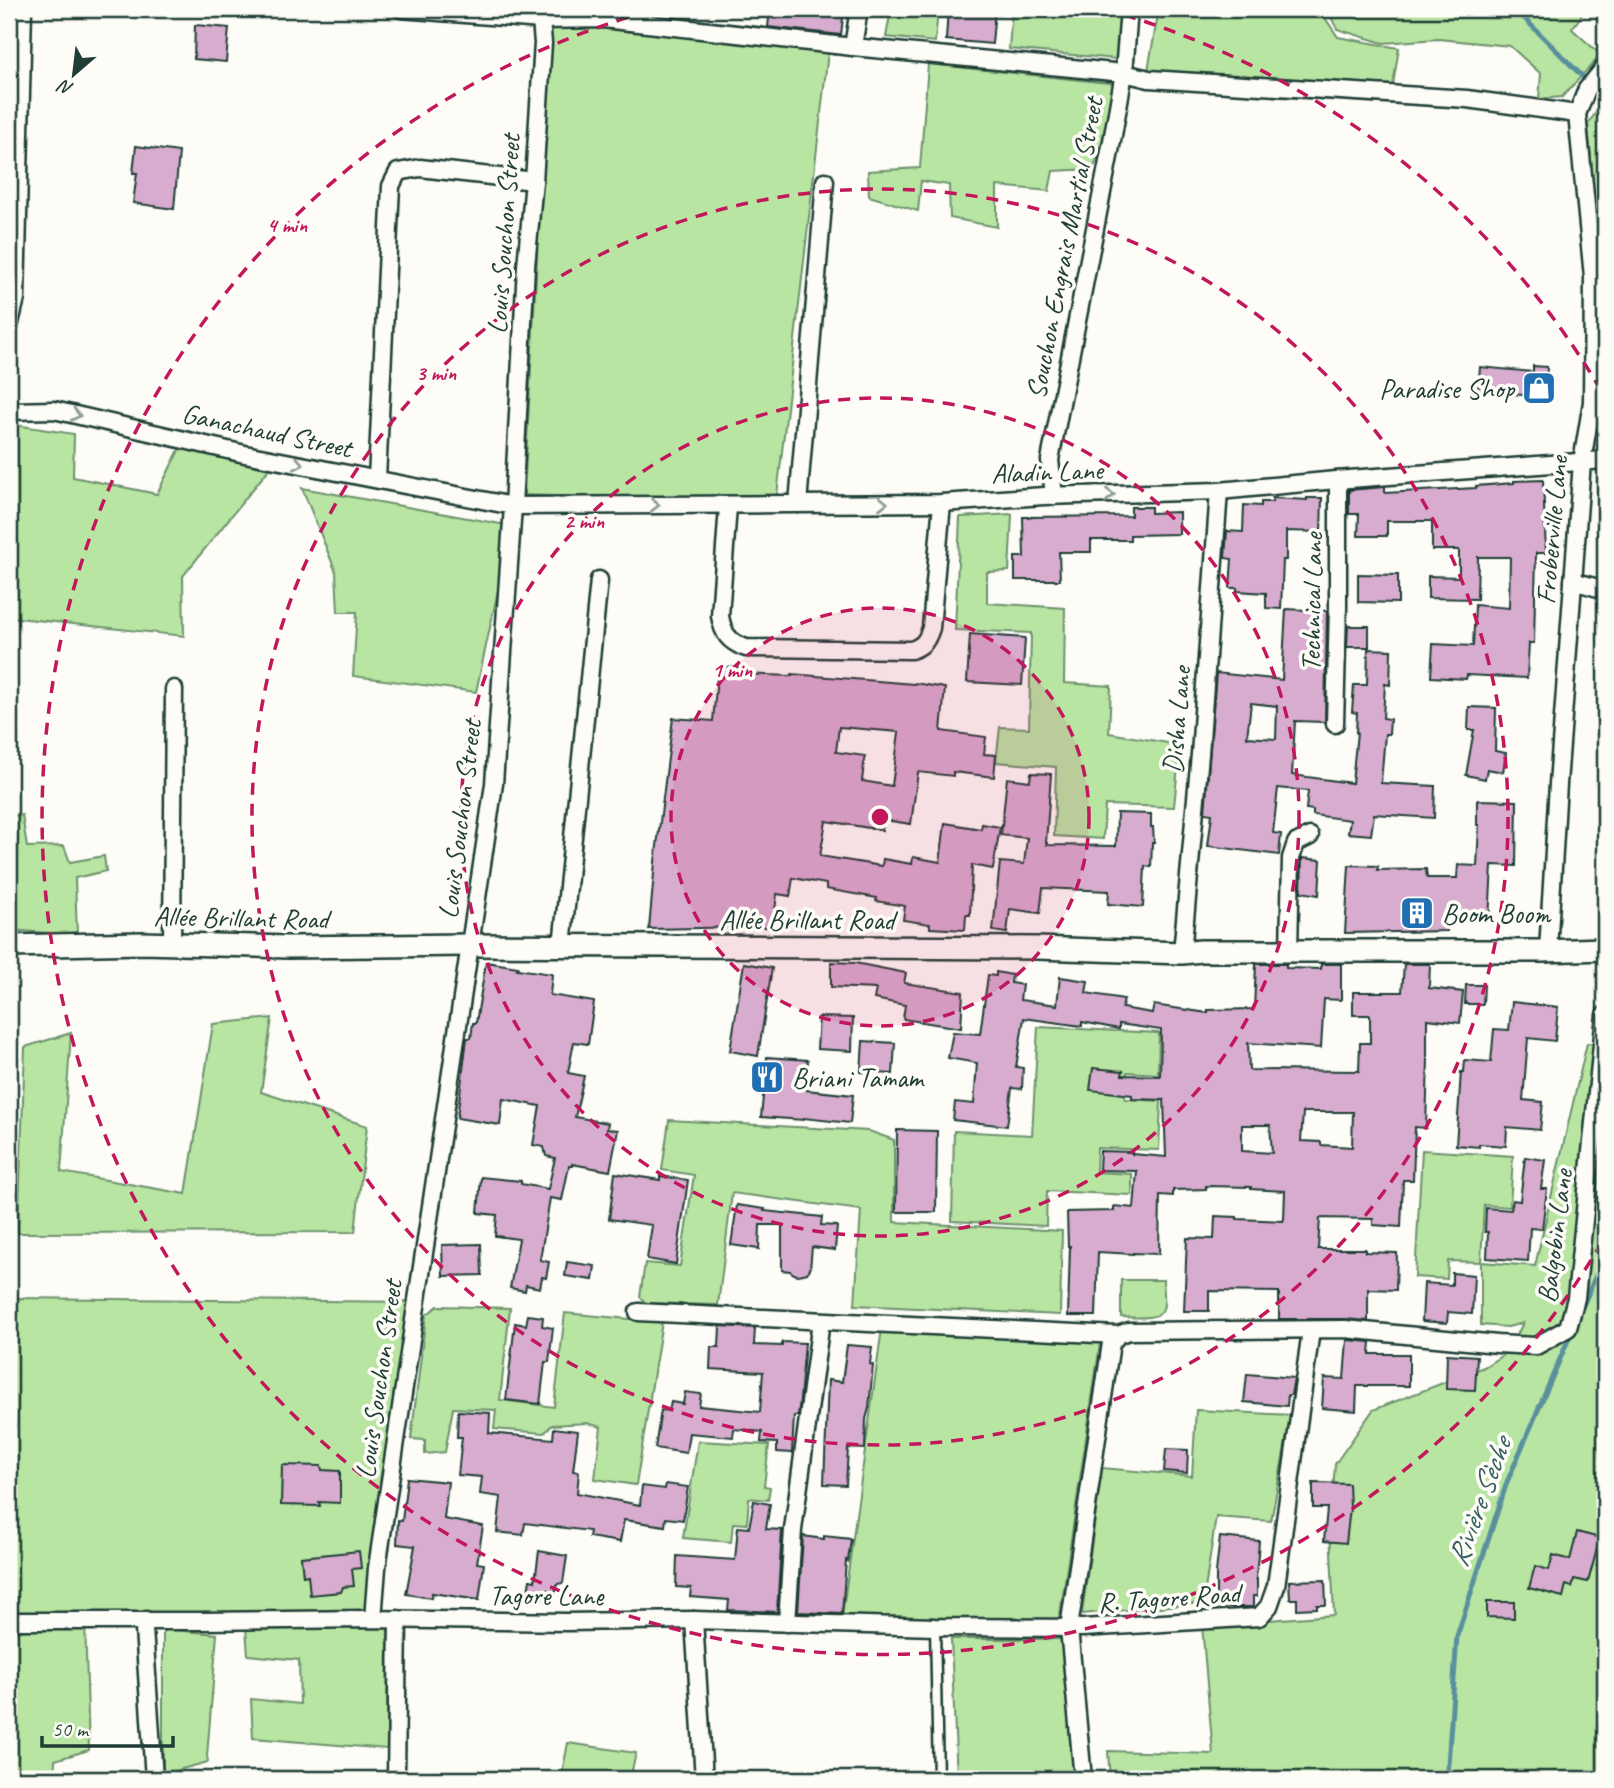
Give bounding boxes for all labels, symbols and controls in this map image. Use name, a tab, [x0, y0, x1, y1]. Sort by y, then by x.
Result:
north arrow	[38, 38, 108, 108]
text: N	[53, 73, 77, 101]
street label: Souchon Engrais Martial Street	[1018, 92, 1111, 402]
street label: Louis Souchon Street	[479, 130, 528, 335]
text: 4 min	[267, 212, 307, 238]
text: 3 min	[416, 360, 456, 386]
shop icon: Paradise Shop	[1520, 369, 1558, 407]
place label: Paradise Shop	[1379, 371, 1515, 406]
street label: Ganachaud Street	[179, 395, 357, 466]
one-way arrow	[70, 407, 82, 421]
street label: Aladin Lane	[991, 452, 1105, 491]
street label: Froberville Lane	[1528, 453, 1576, 606]
one-way arrow	[293, 456, 305, 471]
one-way arrow	[1105, 487, 1116, 502]
one-way arrow	[878, 495, 888, 511]
one-way arrow	[650, 497, 661, 513]
text: 2 min	[564, 508, 604, 534]
street label: Technical Lane	[1293, 530, 1330, 672]
text: 1 min	[712, 657, 752, 683]
street label: Disha Lane	[1154, 663, 1199, 775]
street label: Louis Souchon Street	[430, 715, 489, 920]
centre of rings	[868, 805, 892, 829]
building icon: Boom Boom	[1398, 894, 1436, 932]
place label: Boom Boom	[1442, 896, 1552, 931]
street label: Allée Brillant Road	[153, 898, 333, 937]
street label: Allée Brillant Road	[720, 902, 898, 937]
restaurant icon: Briani Tamam	[748, 1058, 786, 1096]
place label: Briani Tamam	[792, 1060, 925, 1095]
street label: Balgobin Lane	[1529, 1166, 1580, 1305]
street label: Louis Souchon Street	[347, 1275, 410, 1480]
water label: Rivière Sèche	[1438, 1429, 1521, 1571]
street label: R. Tagore Road	[1097, 1575, 1245, 1620]
street label: Tagore Lane	[489, 1578, 605, 1613]
scale bar	[42, 1704, 173, 1748]
text: 50 m	[52, 1716, 90, 1742]

